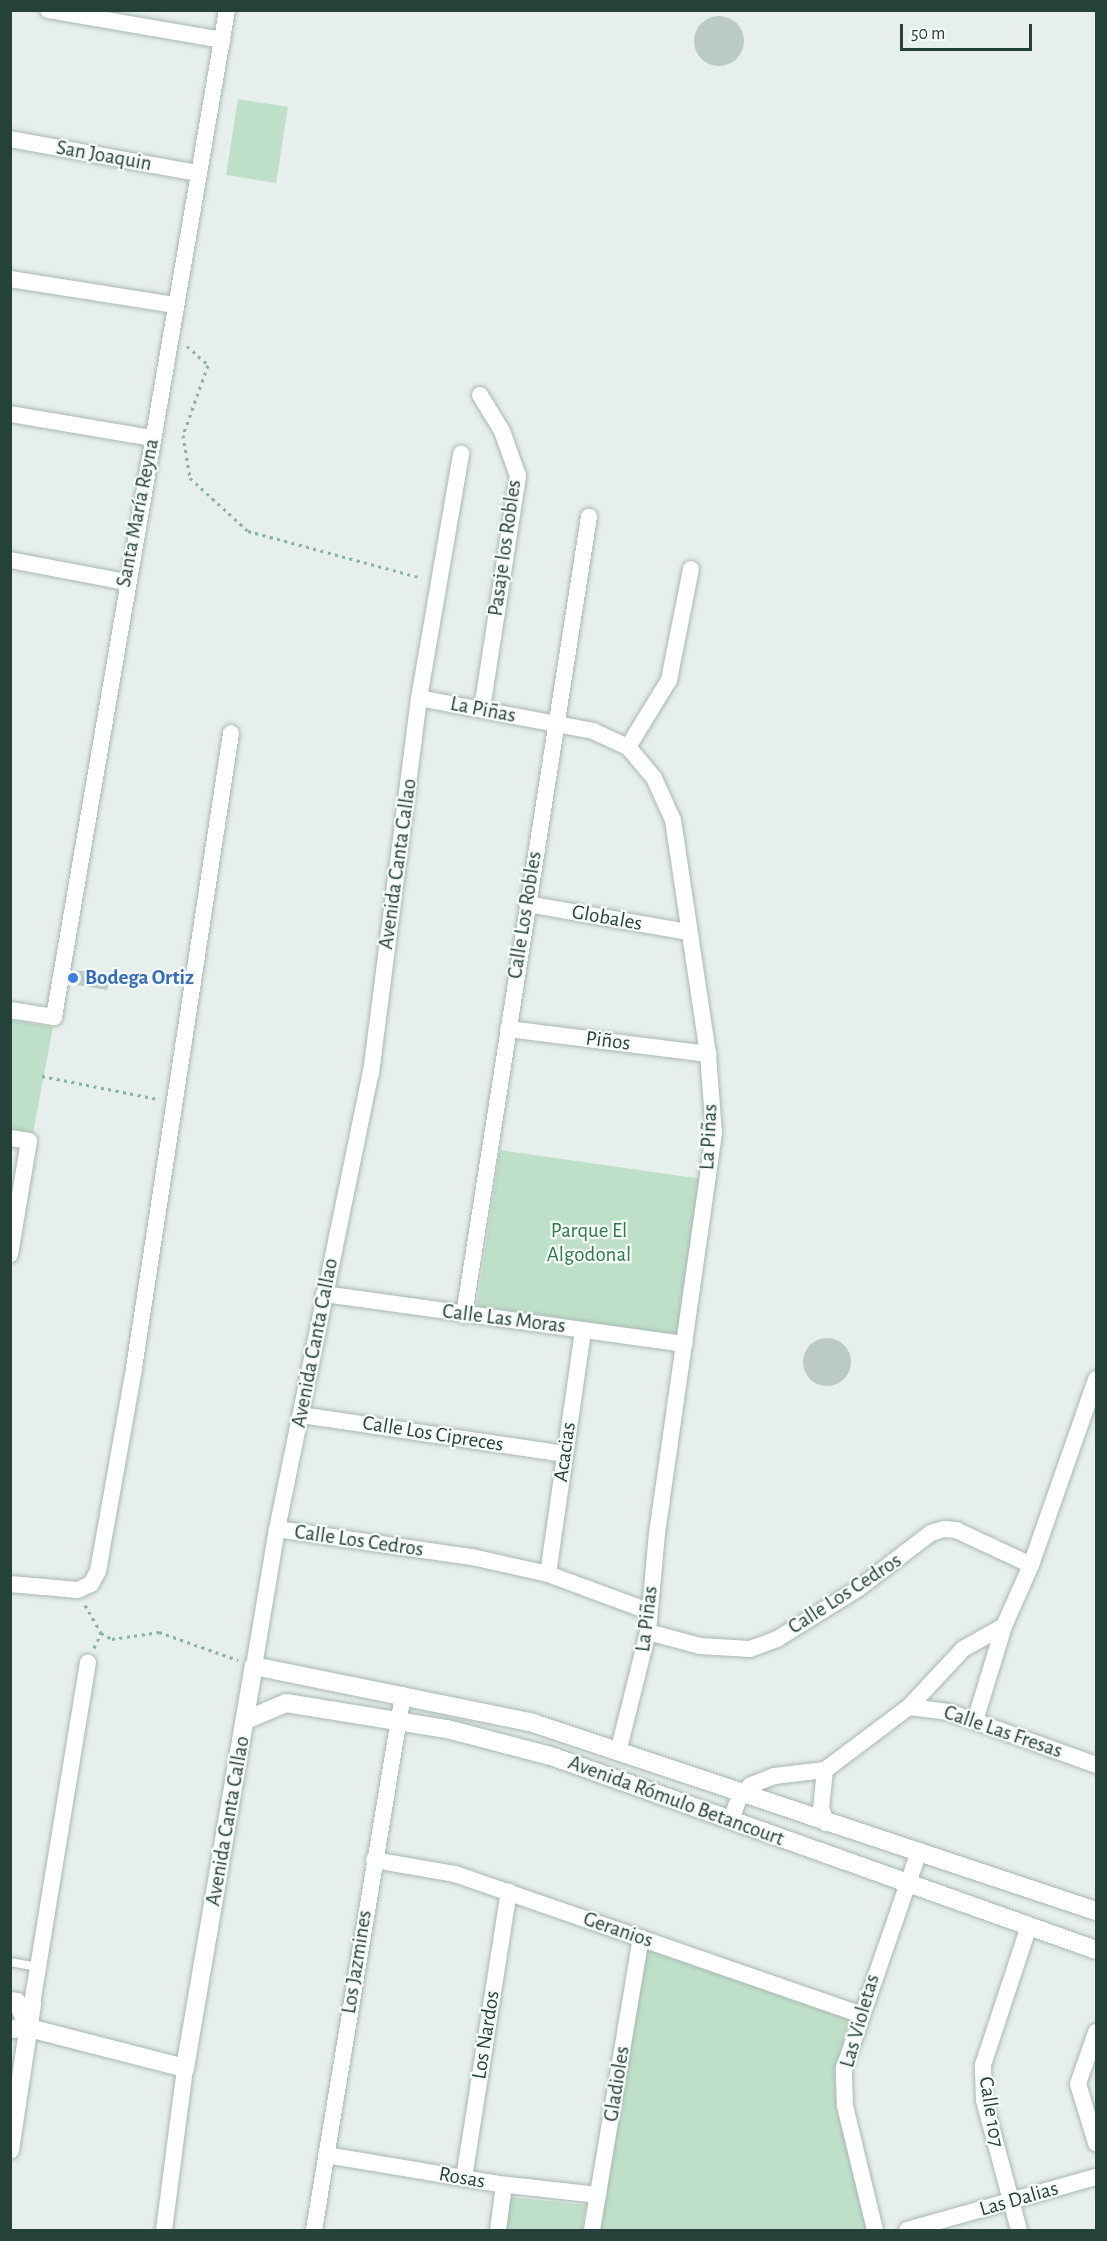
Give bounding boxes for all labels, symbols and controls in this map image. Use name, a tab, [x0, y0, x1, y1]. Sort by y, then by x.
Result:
scale bar	[903, 12, 1035, 50]
text: 50 m	[911, 25, 945, 43]
street label: San Joaquin	[54, 135, 154, 177]
street label: Santa María Reyna	[111, 437, 165, 589]
street label: Pasaje los Robles	[483, 478, 527, 618]
street label: La Piñas	[448, 691, 518, 729]
street label: Avenida Canta Callao	[374, 777, 422, 951]
street label: Calle Los Robles	[502, 849, 548, 981]
street label: Globales	[570, 899, 644, 937]
place label: Bodega Ortiz	[85, 965, 194, 991]
marker: Bodega Ortiz	[66, 971, 80, 985]
street label: Piños	[584, 1026, 632, 1056]
street label: La Piñas	[695, 1103, 723, 1171]
park label: Parque El Algodonal	[547, 1218, 631, 1268]
street label: Avenida Canta Callao	[286, 1256, 344, 1430]
street label: Calle Las Moras	[441, 1299, 567, 1339]
street label: Calle Los Cipreces	[361, 1410, 505, 1458]
street label: Acacias	[548, 1421, 582, 1483]
street label: Calle Los Cedros	[293, 1519, 425, 1563]
street label: Calle Los Cedros	[784, 1548, 906, 1640]
street label: La Piñas	[630, 1585, 664, 1653]
street label: Calle Las Fresas	[940, 1700, 1066, 1764]
street label: Avenida Canta Callao	[201, 1734, 255, 1908]
street label: Avenida Rómulo Betancourt	[565, 1750, 787, 1852]
street label: Geranios	[580, 1906, 656, 1954]
street label: Los Jazmines	[336, 1908, 378, 2016]
street label: Las Violetas	[835, 1971, 885, 2071]
street label: Los Nardos	[467, 1989, 505, 2081]
street label: Gladioles	[599, 2044, 635, 2124]
street label: Calle 107	[973, 2075, 1009, 2149]
street label: Rosas	[437, 2162, 487, 2194]
street label: Las Dalias	[977, 2176, 1061, 2222]

